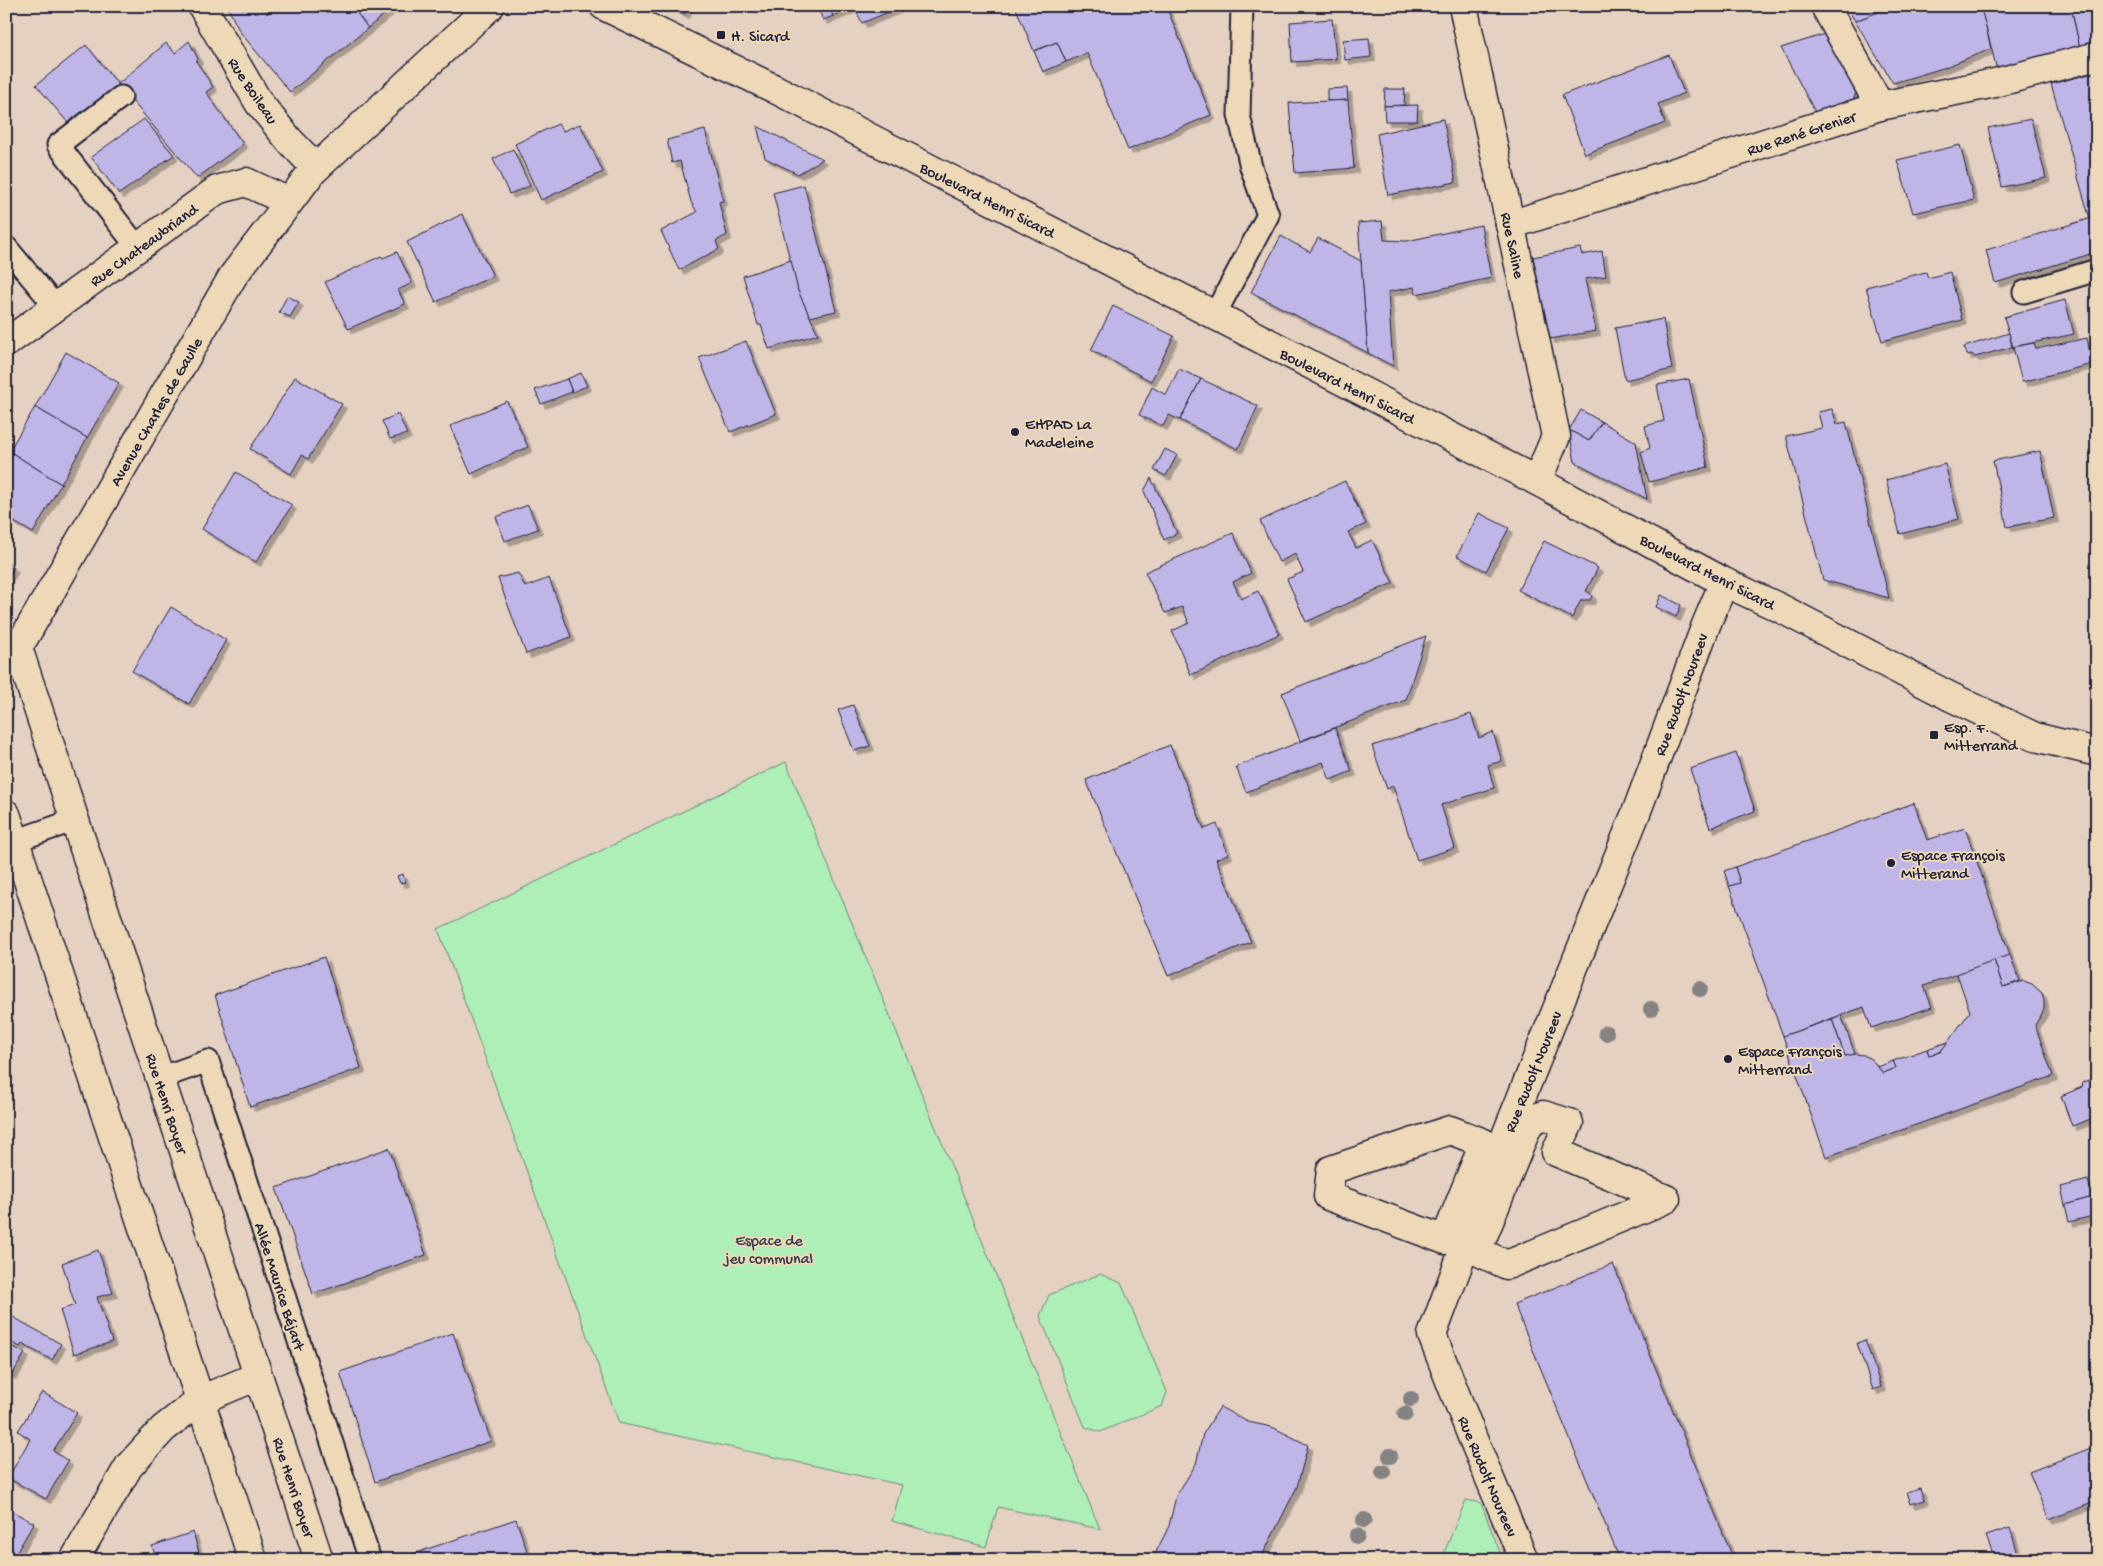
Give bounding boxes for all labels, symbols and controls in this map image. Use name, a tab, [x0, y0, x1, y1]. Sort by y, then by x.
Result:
marker: H. Sicard	[715, 29, 727, 41]
place label: H. Sicard	[731, 29, 791, 48]
street label: Rue Boileau	[222, 55, 281, 129]
street label: Rue René Grenier	[1745, 108, 1860, 162]
street label: Boulevard Henri Sicard	[915, 159, 1058, 245]
street label: Rue Chateaubriand	[87, 200, 204, 292]
street label: Rue Saline	[1494, 211, 1527, 281]
street label: Avenue Charles de Gaulle	[108, 334, 209, 490]
street label: Boulevard Henri Sicard	[1275, 345, 1418, 431]
place label: EHPAD La Madeleine	[1025, 417, 1094, 454]
marker: EHPAD La Madeleine	[1009, 426, 1021, 438]
street label: Boulevard Henri Sicard	[1635, 531, 1778, 617]
street label: Rue Rudolf Noureev	[1652, 631, 1714, 759]
place label: Esp. F. Mitterrand	[1944, 720, 2019, 757]
marker: Esp. F. Mitterrand	[1928, 729, 1940, 741]
place label: Espace François Mitterand	[1901, 848, 2006, 885]
marker: Espace François Mitterand	[1885, 857, 1897, 869]
street label: Rue Rudolf Noureev	[1502, 1009, 1568, 1136]
place label: Espace François Mitterrand	[1738, 1044, 1843, 1081]
street label: Rue Henri Boyer	[140, 1052, 190, 1158]
marker: Espace François Mitterrand	[1722, 1053, 1734, 1065]
street label: Allée Maurice Béjart	[248, 1221, 308, 1355]
park label: Espace de jeu communal	[722, 1233, 813, 1270]
street label: Rue Rudolf Noureev	[1452, 1414, 1520, 1541]
street label: Rue Henri Boyer	[267, 1436, 317, 1542]

